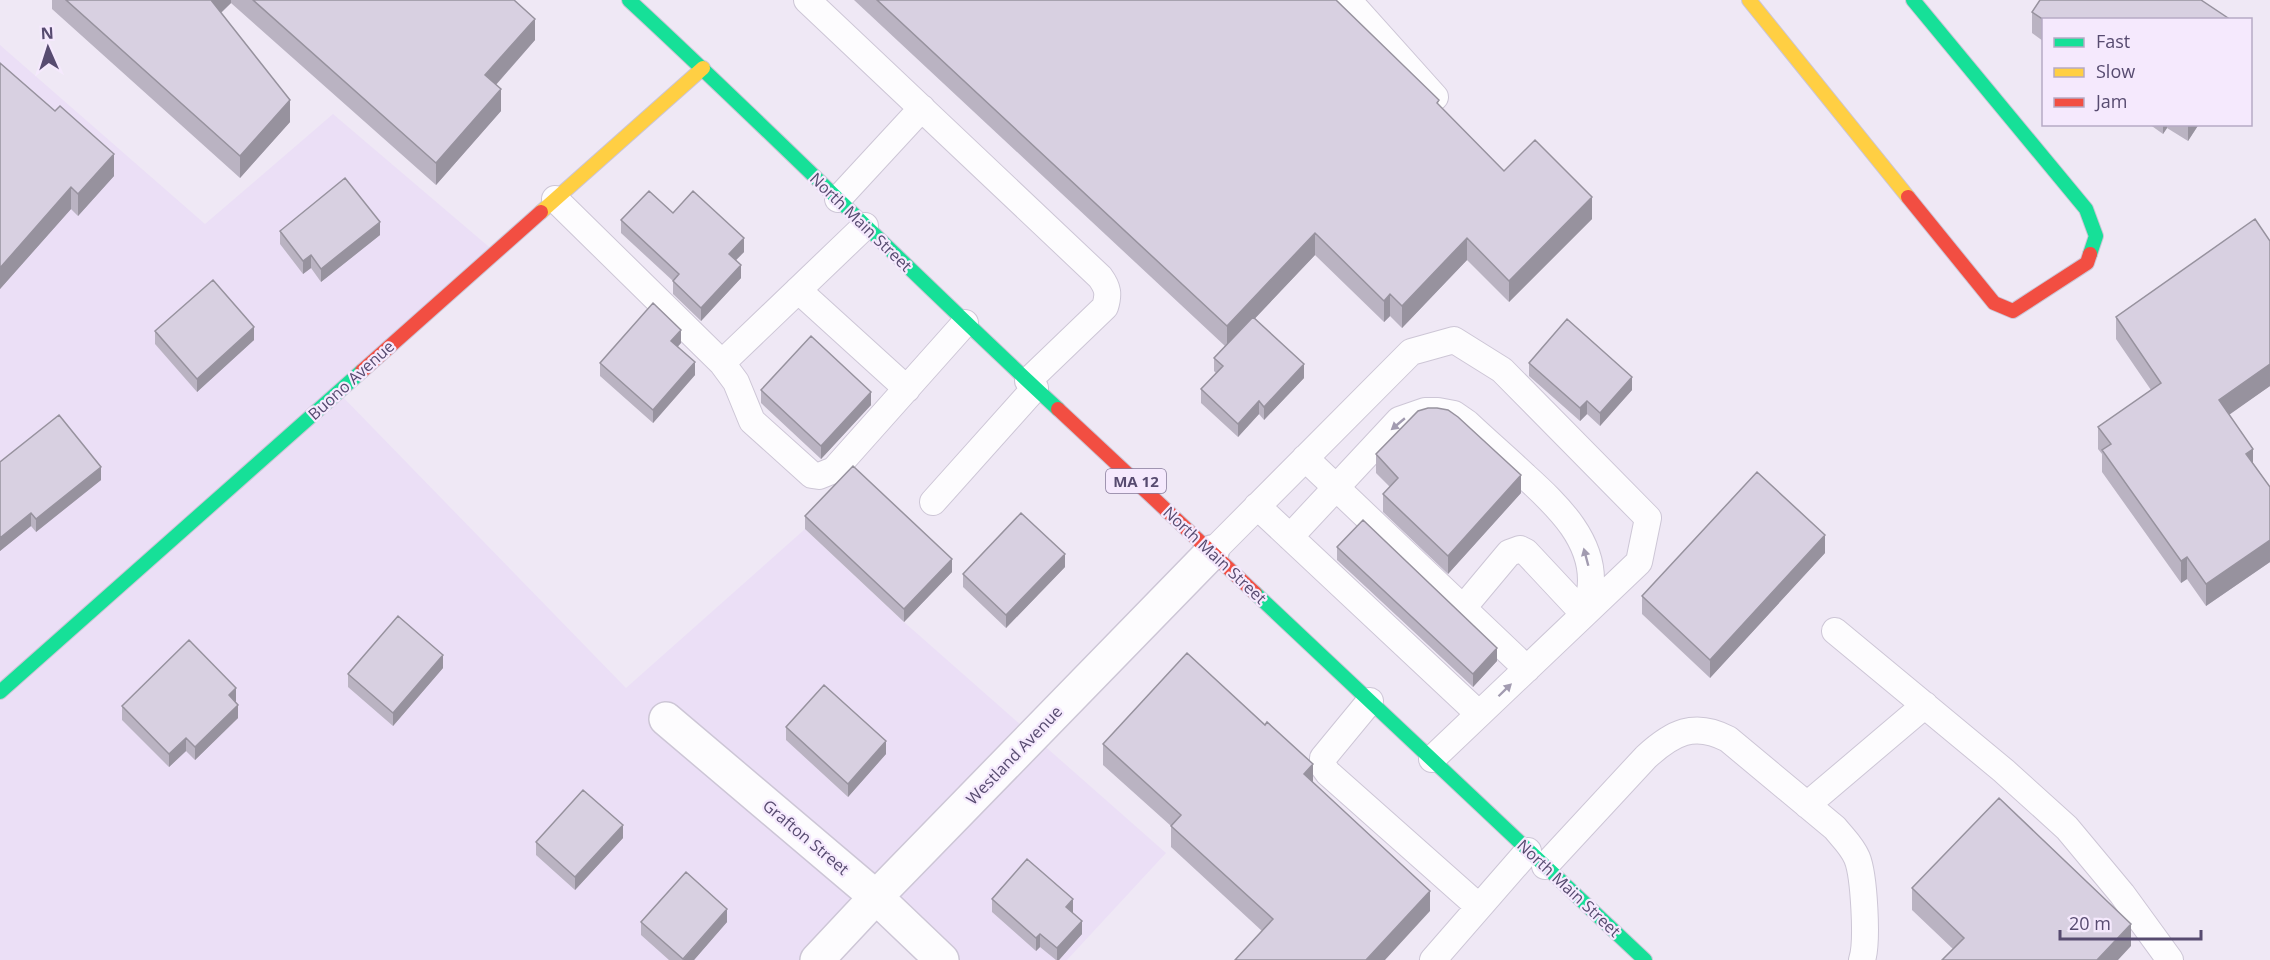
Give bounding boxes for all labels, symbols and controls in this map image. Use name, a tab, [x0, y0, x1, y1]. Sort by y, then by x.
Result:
north arrow	[18, 18, 78, 78]
legend	[2042, 18, 2252, 126]
text: N	[40, 22, 54, 44]
text: Fast	[2096, 29, 2130, 53]
text: Slow	[2096, 59, 2135, 83]
text: Jam	[2094, 89, 2128, 113]
street label: North Main Street	[805, 168, 917, 277]
street label: Buono Avenue	[303, 335, 399, 425]
one-way arrow	[1390, 417, 1405, 431]
road number: MA 12	[1106, 469, 1166, 493]
street label: North Main Street	[1159, 501, 1272, 609]
one-way arrow	[1581, 547, 1590, 565]
one-way arrow	[1497, 683, 1512, 697]
street label: Westland Avenue	[961, 701, 1067, 809]
street label: Grafton Street	[758, 794, 854, 880]
street label: North Main Street	[1513, 834, 1626, 942]
scale bar	[2060, 903, 2201, 941]
text: 20 m	[2069, 911, 2111, 935]

